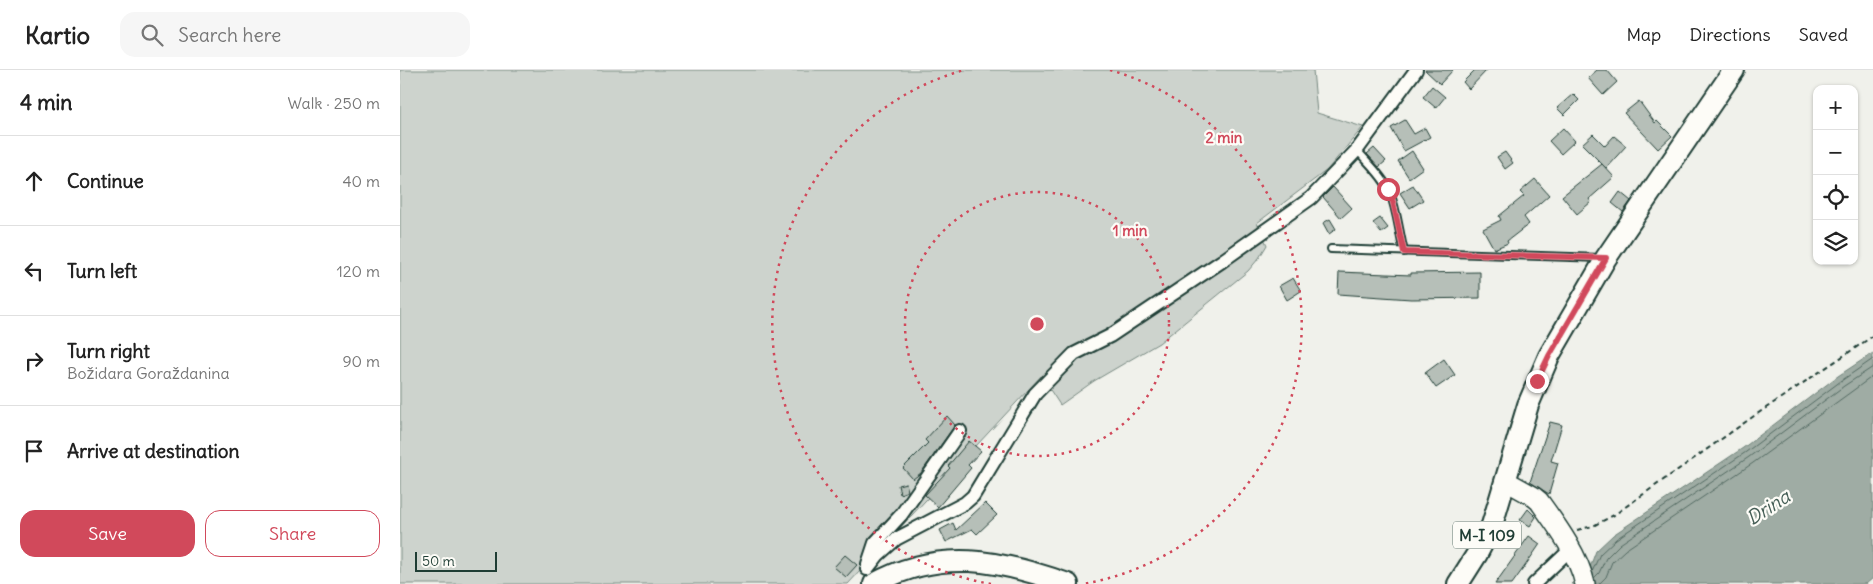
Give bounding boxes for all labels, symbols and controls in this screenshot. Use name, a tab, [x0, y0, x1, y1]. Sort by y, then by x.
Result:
search box	[120, 12, 470, 57]
text: Kartio	[25, 20, 90, 50]
icon: search	[138, 21, 166, 49]
text: Search here	[178, 23, 281, 47]
text: Map	[1626, 23, 1661, 46]
text: Directions	[1689, 23, 1771, 46]
text: Saved	[1799, 23, 1848, 46]
map controls	[1813, 85, 1858, 265]
button: +	[1813, 85, 1858, 130]
text: 4 min	[20, 89, 72, 116]
text: Walk · 250 m	[288, 93, 380, 113]
text: 2 min	[1206, 128, 1243, 147]
button: −	[1813, 130, 1858, 175]
icon: ahead	[20, 167, 48, 195]
text: Continue	[67, 169, 144, 193]
text: 40 m	[342, 171, 380, 191]
button: locate	[1813, 175, 1858, 220]
route start	[1377, 178, 1400, 201]
button: layers	[1813, 220, 1858, 265]
text: 1 min	[1113, 221, 1148, 240]
icon: left	[20, 257, 48, 285]
text: Turn left	[67, 259, 137, 283]
text: 120 m	[337, 261, 380, 281]
centre of rings	[1028, 315, 1046, 333]
text: Turn right	[67, 339, 150, 363]
icon: right	[20, 347, 48, 375]
text: 90 m	[342, 351, 380, 371]
text: Božidara Goraždanina	[67, 363, 230, 383]
route end	[1526, 370, 1549, 393]
icon: arrive	[20, 437, 48, 465]
text: Arrive at destination	[67, 439, 240, 463]
water label: Drina	[1742, 483, 1795, 530]
button: Save	[20, 510, 195, 557]
button: Share	[205, 510, 380, 557]
road number: M-I 109	[1453, 522, 1521, 548]
scale bar	[415, 549, 498, 572]
text: 50 m	[422, 552, 455, 570]

